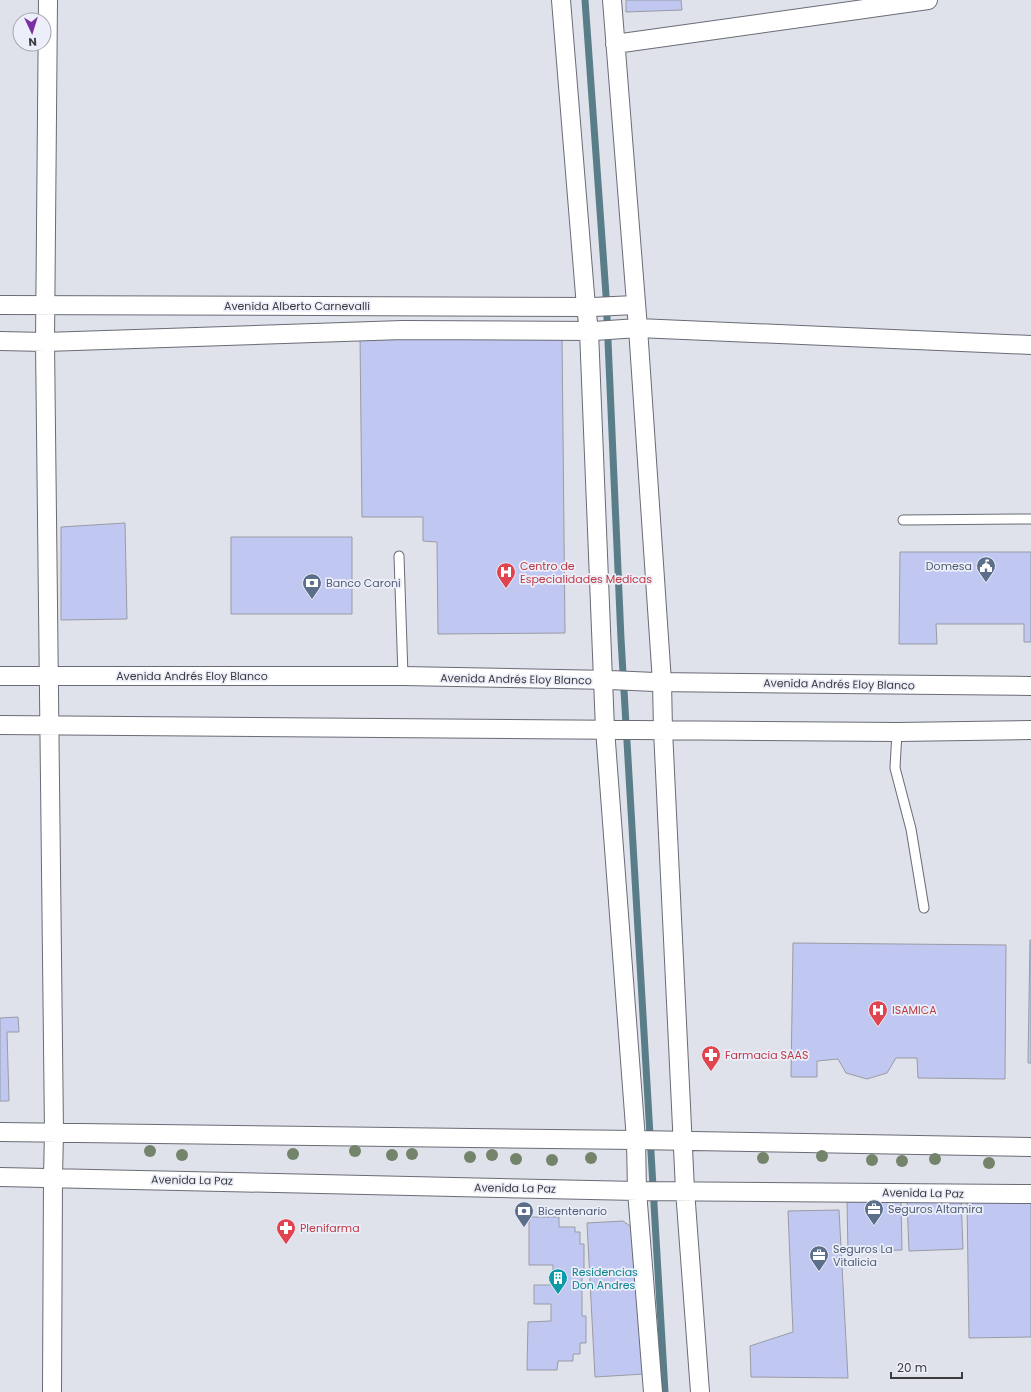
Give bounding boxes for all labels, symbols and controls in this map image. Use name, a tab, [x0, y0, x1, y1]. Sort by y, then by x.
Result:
north arrow	[12, 12, 52, 52]
text: N	[28, 34, 37, 50]
street label: Avenida Alberto Carnevalli	[224, 298, 370, 314]
public building icon: Domesa	[975, 555, 997, 583]
place label: Centro de Especialidades Medicas	[520, 558, 652, 587]
place label: Domesa	[926, 558, 972, 574]
hospital icon: Centro de Especialidades Medicas	[495, 561, 517, 589]
bank icon: Banco Caroni	[301, 572, 323, 600]
place label: Banco Caroni	[326, 575, 401, 591]
street label: Avenida Andrés Eloy Blanco	[116, 668, 268, 684]
street label: Avenida Andrés Eloy Blanco	[440, 670, 592, 688]
street label: Avenida Andrés Eloy Blanco	[763, 675, 915, 693]
hospital icon: ISAMICA	[867, 999, 889, 1027]
place label: ISAMICA	[892, 1002, 937, 1018]
pharmacy icon: Farmacia SAAS	[700, 1044, 722, 1072]
place label: Farmacia SAAS	[725, 1047, 808, 1063]
street label: Avenida La Paz	[151, 1171, 233, 1189]
street label: Avenida La Paz	[474, 1179, 556, 1197]
street label: Avenida La Paz	[882, 1184, 964, 1202]
office icon: Seguros Altamira	[863, 1198, 885, 1226]
bank icon: Bicentenario	[513, 1200, 535, 1228]
place label: Seguros Altamira	[888, 1201, 983, 1217]
place label: Bicentenario	[538, 1203, 607, 1219]
pharmacy icon: Plenifarma	[275, 1217, 297, 1245]
place label: Plenifarma	[300, 1220, 360, 1236]
place label: Seguros La Vitalicia	[833, 1241, 893, 1270]
office icon: Seguros La Vitalicia	[808, 1244, 830, 1272]
place label: Residencias Don Andres	[572, 1264, 638, 1293]
building icon: Residencias Don Andres	[547, 1267, 569, 1295]
scale bar	[891, 1354, 962, 1380]
text: 20 m	[897, 1359, 927, 1376]

